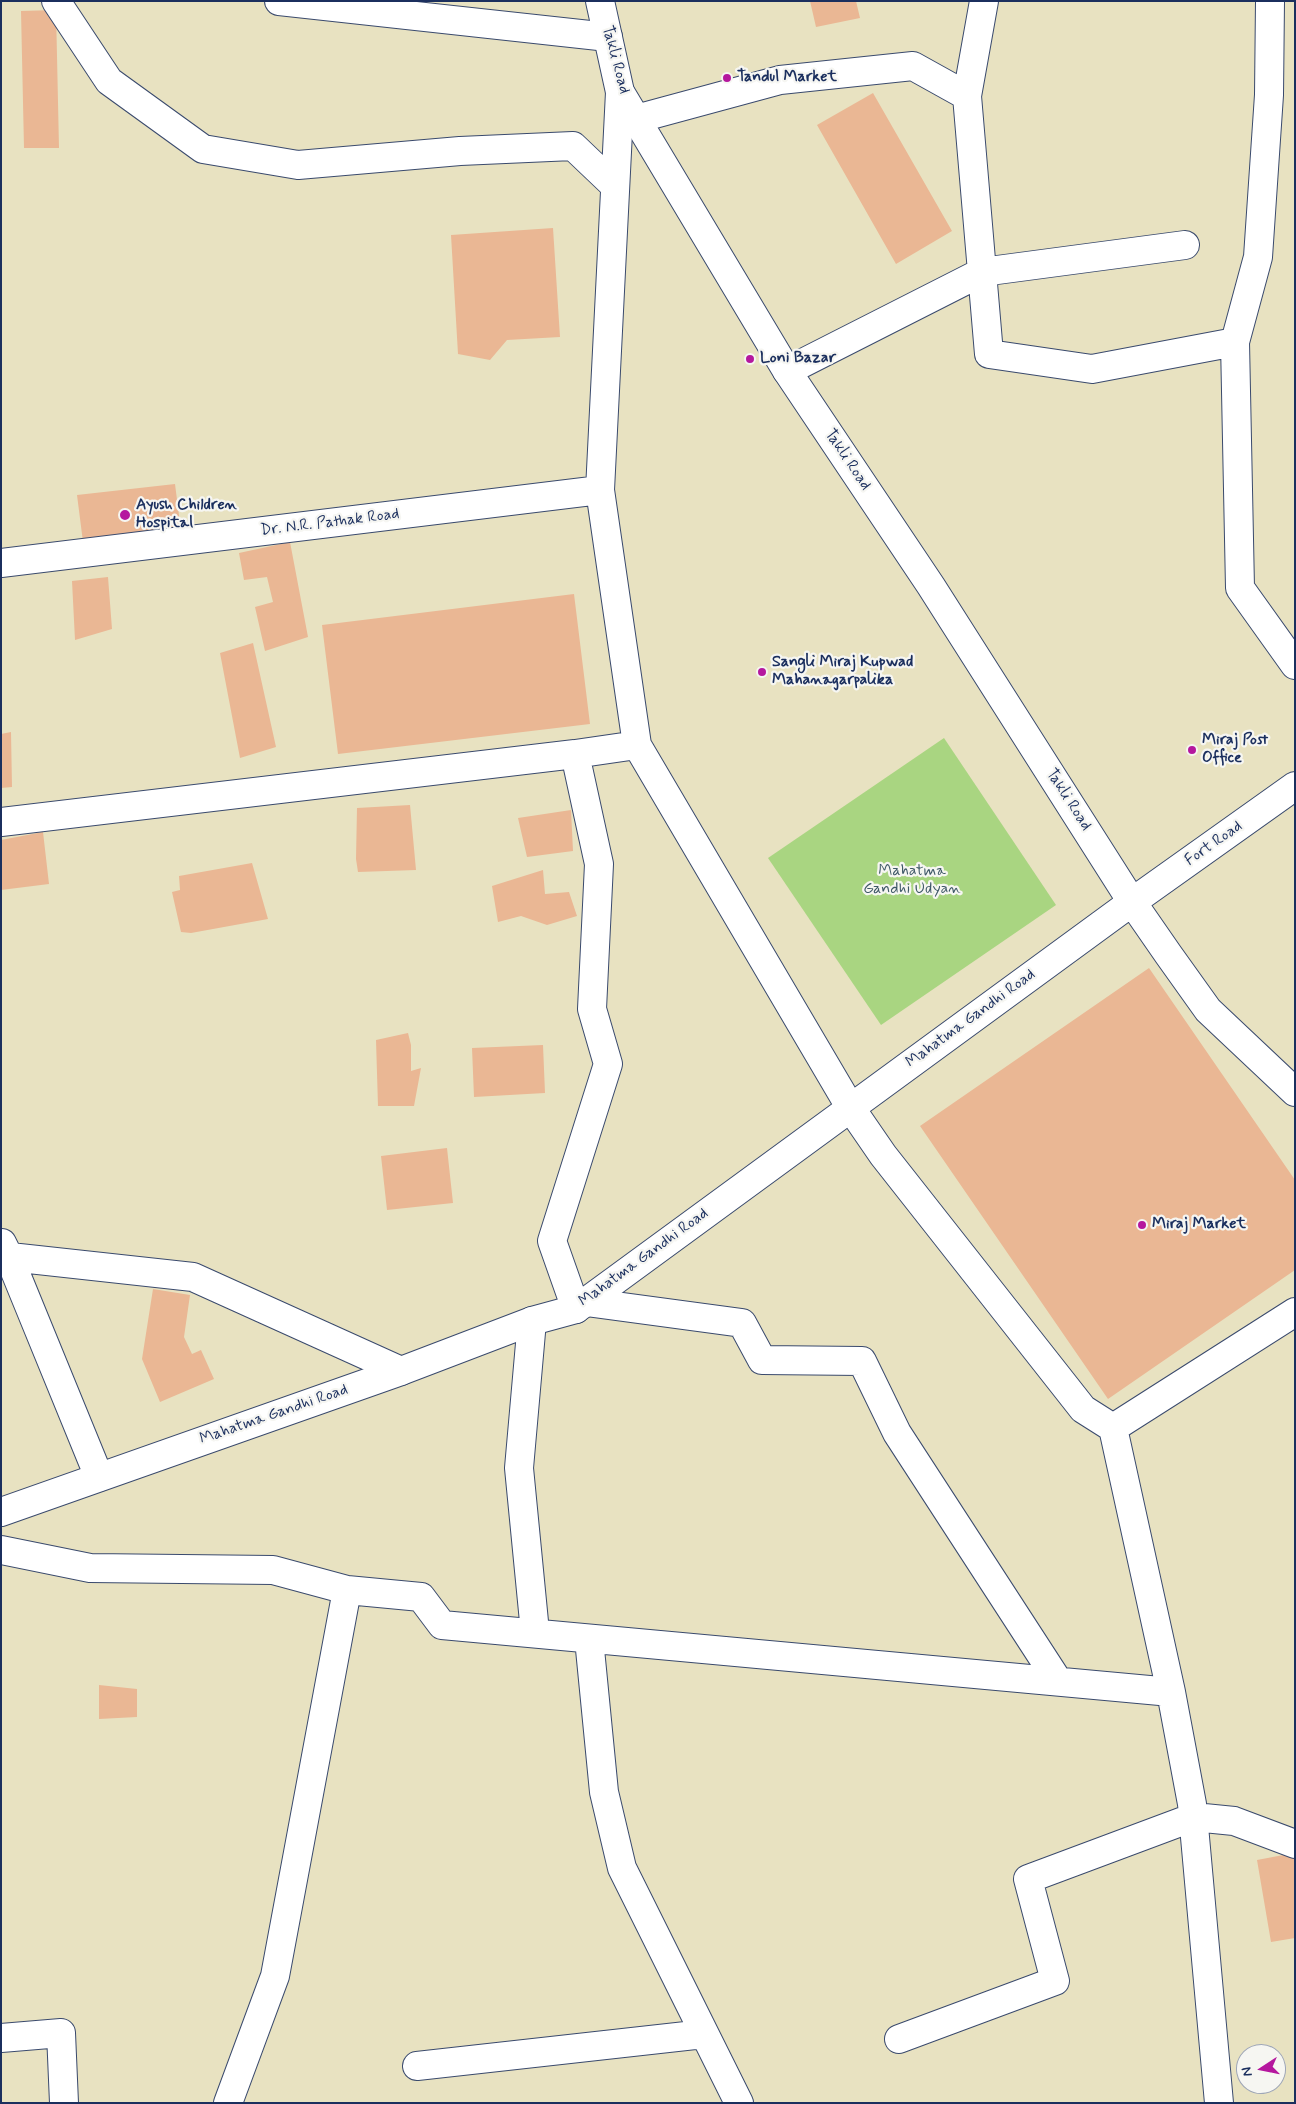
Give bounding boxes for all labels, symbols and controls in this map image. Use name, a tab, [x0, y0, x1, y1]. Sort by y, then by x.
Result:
street label: Takli Road	[597, 24, 633, 96]
place label: Tandul Market	[737, 68, 837, 88]
marker: Tandul Market	[721, 72, 733, 84]
place label: Loni Bazar	[760, 349, 836, 369]
marker: Loni Bazar	[744, 353, 756, 365]
street label: Takli Road	[819, 426, 875, 494]
place label: Ayush Children Hospital	[136, 496, 237, 534]
street label: Dr. N.R. Pathak Road	[260, 505, 400, 541]
marker: Ayush Children Hospital	[118, 508, 132, 522]
place label: Sangli Miraj Kupwad Mahanagarpalika	[772, 653, 913, 691]
marker: Sangli Miraj Kupwad Mahanagarpalika	[756, 666, 768, 678]
place label: Miraj Post Office	[1202, 731, 1268, 769]
marker: Miraj Post Office	[1186, 744, 1198, 756]
street label: Takli Road	[1041, 765, 1095, 835]
street label: Fort Road	[1182, 817, 1246, 871]
park label: Mahatma Gandhi Udyan	[863, 862, 961, 900]
street label: Mahatma Gandhi Road	[902, 966, 1040, 1072]
street label: Mahatma Gandhi Road	[575, 1205, 713, 1311]
place label: Miraj Market	[1152, 1215, 1246, 1235]
marker: Miraj Market	[1136, 1219, 1148, 1231]
street label: Mahatma Gandhi Road	[197, 1381, 351, 1449]
north arrow	[1236, 2044, 1286, 2094]
text: N	[1238, 2065, 1257, 2078]

